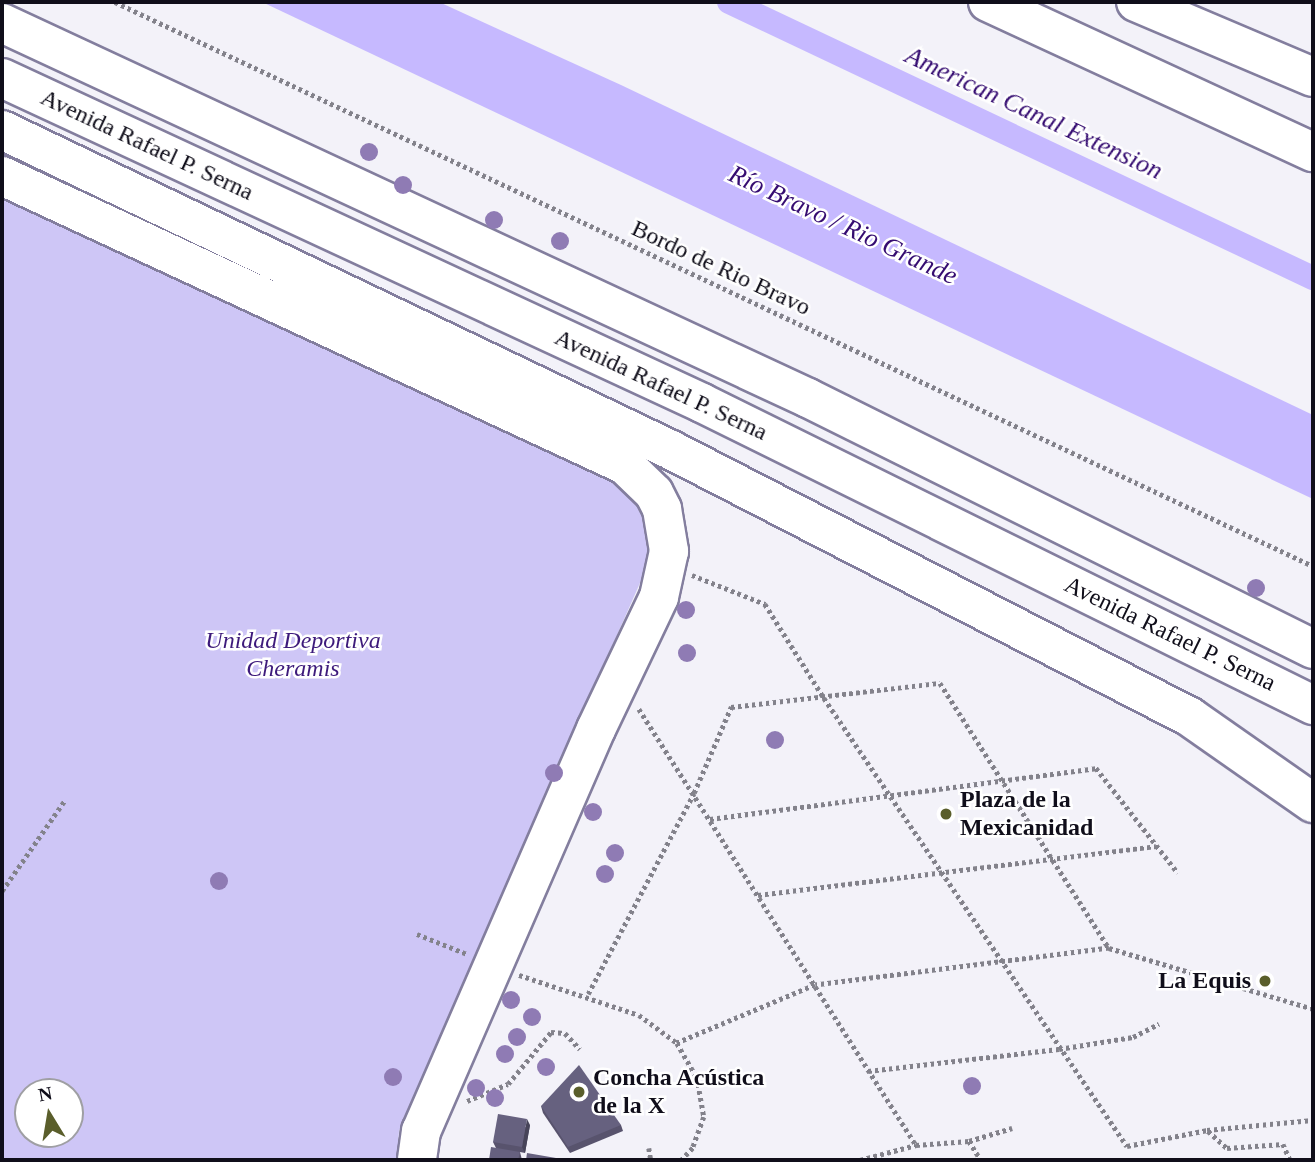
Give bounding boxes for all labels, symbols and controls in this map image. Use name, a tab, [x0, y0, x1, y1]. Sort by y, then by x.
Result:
water label: American Canal Extension	[900, 40, 1168, 186]
street label: Avenida Rafael P. Serna	[36, 83, 258, 207]
water label: Río Bravo / Rio Grande	[724, 158, 962, 292]
street label: Bordo de Rio Bravo	[627, 214, 815, 322]
street label: Avenida Rafael P. Serna	[550, 323, 772, 447]
street label: Avenida Rafael P. Serna	[1060, 570, 1280, 698]
park label: Unidad Deportiva Cheramis	[205, 627, 381, 683]
place label: Plaza de la Mexicanidad	[960, 786, 1093, 842]
marker: Plaza de la Mexicanidad	[938, 806, 954, 822]
place label: La Equis	[1158, 967, 1251, 995]
marker: La Equis	[1257, 973, 1273, 989]
place label: Concha Acústica de la X	[593, 1064, 766, 1120]
north arrow	[14, 1078, 84, 1148]
text: N	[37, 1082, 54, 1105]
marker: Concha Acústica de la X	[571, 1084, 587, 1100]

